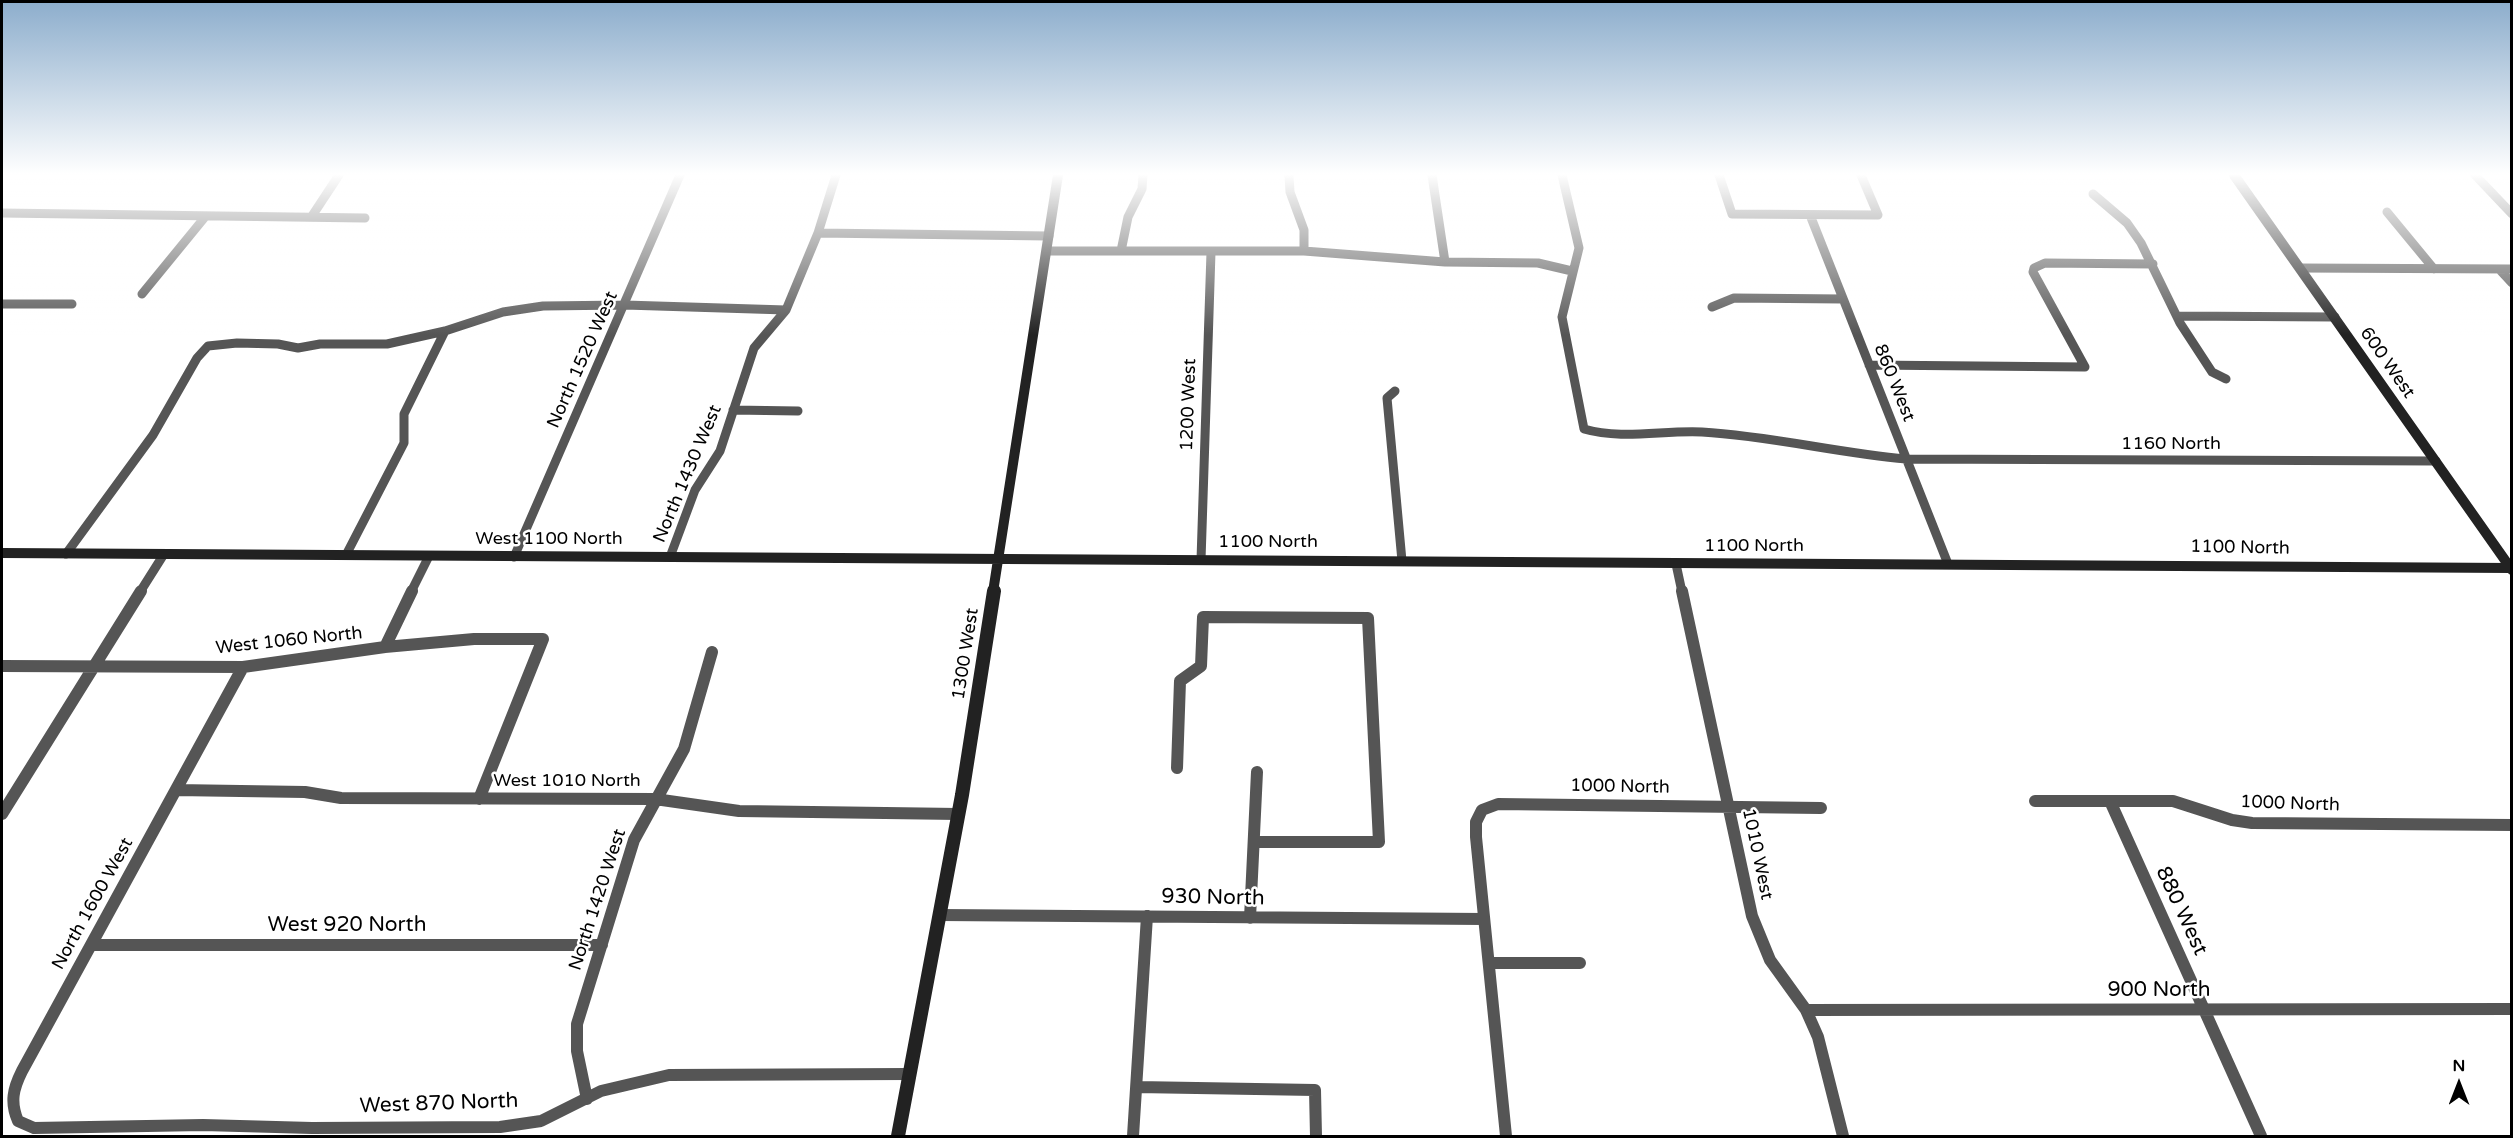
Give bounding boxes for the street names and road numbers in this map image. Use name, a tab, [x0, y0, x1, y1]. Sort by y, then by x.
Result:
street label: North 1520 West	[543, 288, 623, 432]
street label: 600 West	[2355, 323, 2419, 403]
street label: 860 West	[1869, 341, 1919, 425]
street label: 1200 West	[1177, 358, 1201, 452]
street label: North 1430 West	[649, 402, 727, 546]
street label: 1160 North	[2121, 433, 2221, 455]
street label: West 1100 North	[475, 528, 623, 550]
street label: 1100 North	[1218, 531, 1318, 553]
street label: 1100 North	[1704, 535, 1804, 557]
street label: 1100 North	[2190, 536, 2290, 560]
street label: 1300 West	[948, 606, 984, 702]
street label: West 1060 North	[215, 623, 363, 659]
street label: West 1010 North	[493, 770, 641, 792]
street label: 1000 North	[1570, 775, 1670, 799]
street label: 1000 North	[2240, 791, 2340, 817]
street label: 1010 West	[1737, 806, 1777, 902]
street label: North 1420 West	[565, 827, 631, 973]
street label: North 1600 West	[48, 834, 138, 974]
street label: 880 West	[2149, 863, 2213, 959]
street label: 930 North	[1161, 885, 1265, 911]
street label: West 920 North	[268, 912, 426, 938]
street label: 900 North	[2107, 977, 2211, 1003]
street label: West 870 North	[359, 1089, 519, 1119]

